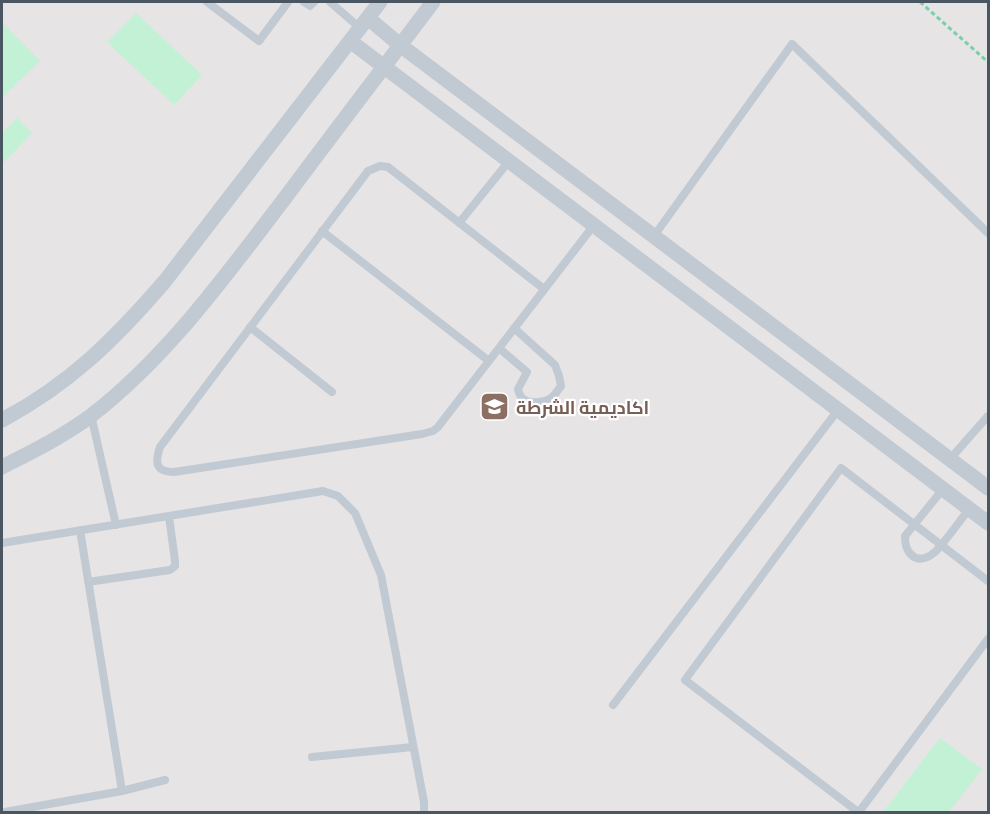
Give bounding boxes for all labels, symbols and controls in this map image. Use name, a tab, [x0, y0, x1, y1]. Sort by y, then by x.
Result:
school or university icon: اكاديمية الشرطة	[479, 391, 511, 423]
place label: اكاديمية الشرطة	[516, 396, 649, 419]

